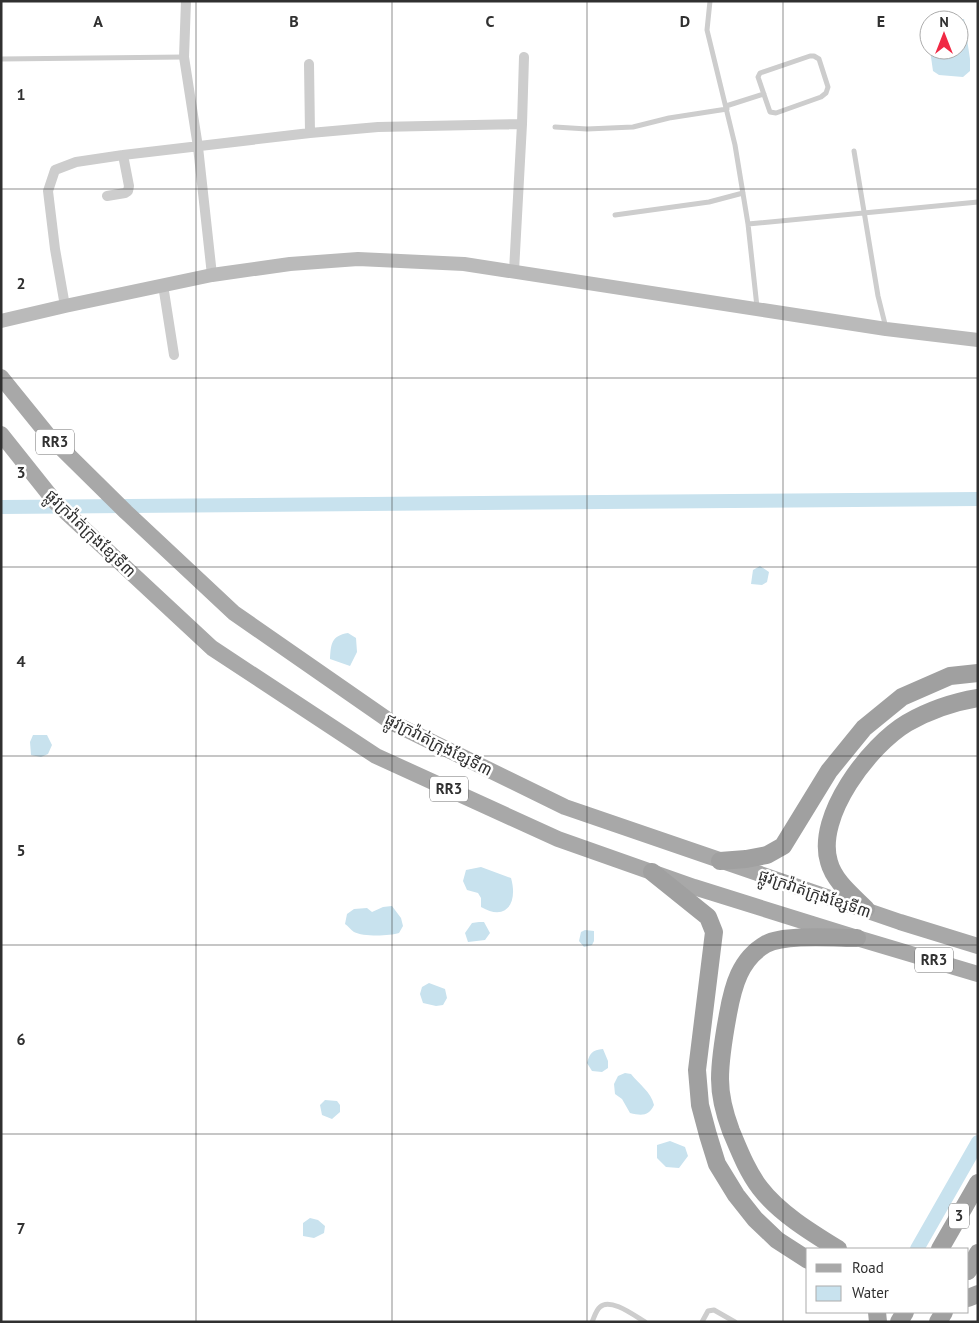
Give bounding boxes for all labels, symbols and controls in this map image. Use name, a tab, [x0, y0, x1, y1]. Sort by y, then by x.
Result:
north arrow	[919, 10, 969, 60]
text: A	[93, 11, 103, 31]
text: B	[289, 11, 299, 31]
text: C	[486, 11, 495, 31]
text: D	[680, 11, 690, 31]
text: E	[877, 11, 885, 31]
text: N	[939, 13, 949, 31]
text: 1	[16, 84, 26, 104]
text: 2	[16, 273, 26, 293]
road number: RR3	[36, 430, 74, 454]
text: 3	[16, 462, 26, 482]
street label: ផ្លូវក្រវ៉ាត់ក្រុងខ្សែទី៣	[38, 485, 140, 585]
text: 4	[16, 651, 26, 671]
street label: ផ្លូវក្រវ៉ាត់ក្រុងខ្សែទី៣	[380, 708, 496, 784]
road number: RR3	[430, 776, 468, 802]
text: 5	[16, 840, 26, 860]
street label: ផ្លូវក្រវ៉ាត់ក្រុងខ្សែទី៣	[754, 864, 874, 926]
road number: RR3	[915, 948, 953, 972]
text: 6	[16, 1029, 26, 1049]
road number: 3	[949, 1204, 969, 1228]
text: 7	[16, 1218, 26, 1238]
legend	[806, 1248, 969, 1313]
text: Road	[852, 1258, 884, 1277]
text: Water	[852, 1283, 889, 1302]

